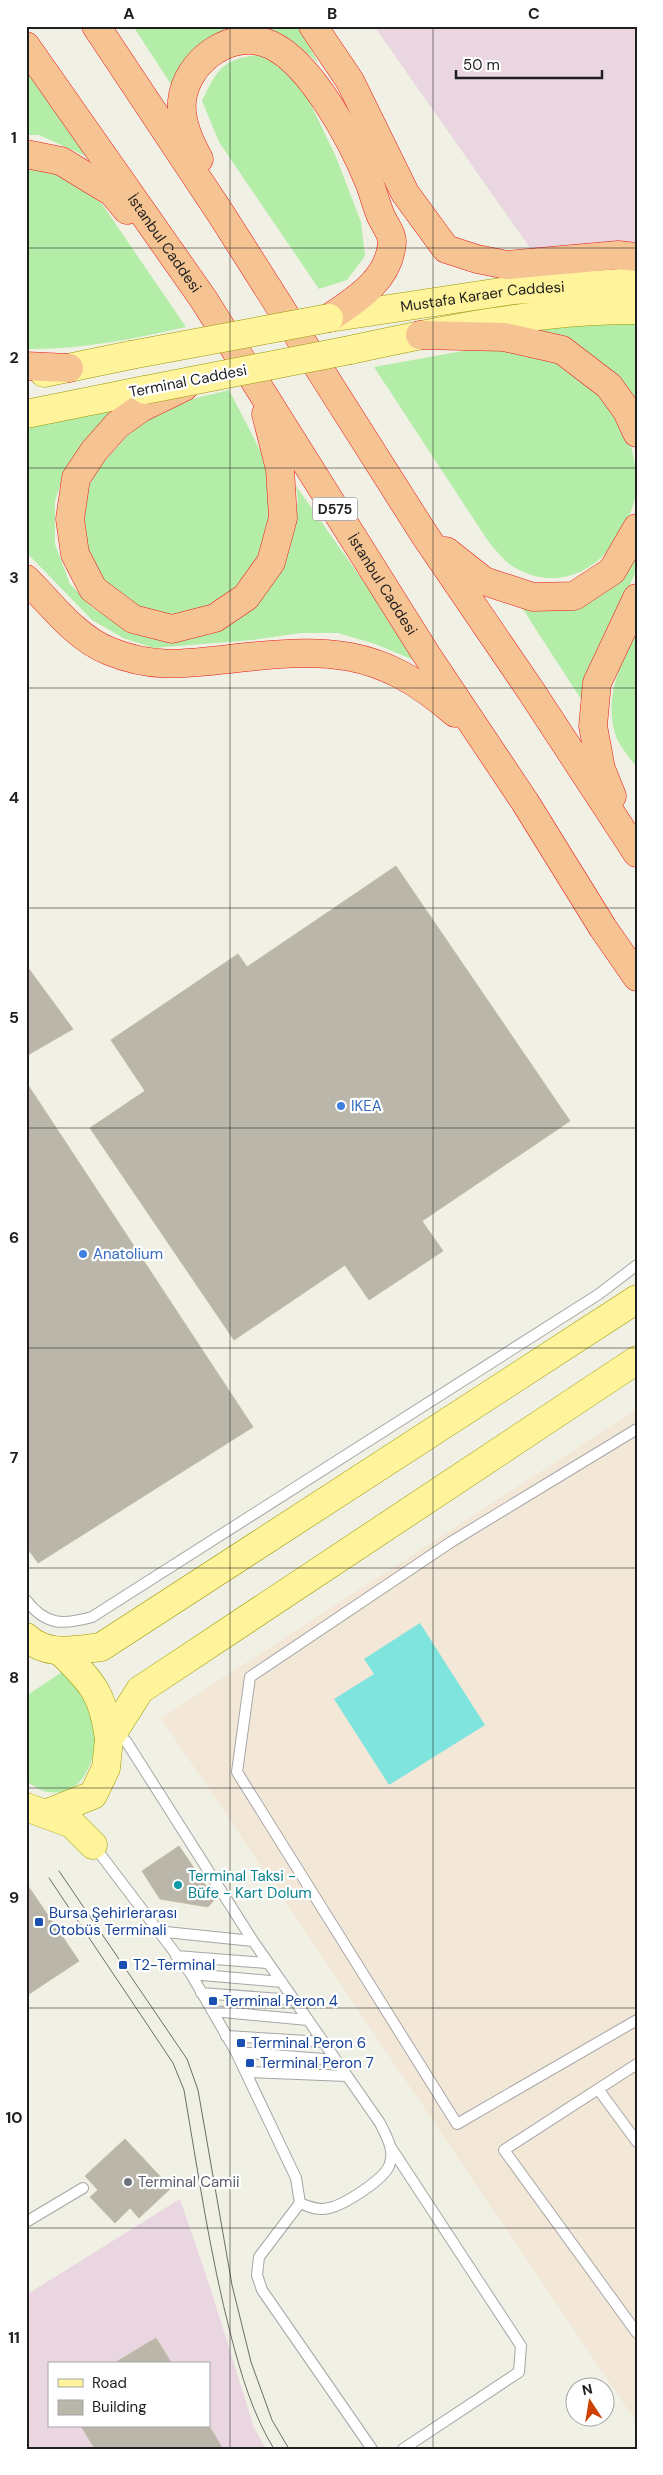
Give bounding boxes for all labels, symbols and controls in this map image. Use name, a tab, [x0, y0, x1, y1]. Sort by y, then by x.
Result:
text: A	[123, 3, 135, 24]
text: B	[327, 3, 337, 24]
text: C	[528, 3, 540, 24]
scale bar	[456, 48, 602, 80]
text: 50 m	[463, 55, 500, 75]
text: 1	[11, 127, 17, 148]
street label: İstanbul Caddesi	[123, 190, 206, 297]
street label: Mustafa Karaer Caddesi	[399, 277, 565, 317]
text: 2	[9, 347, 19, 368]
street label: Terminal Caddesi	[127, 360, 249, 402]
road number: D575	[312, 498, 358, 520]
street label: İstanbul Caddesi	[343, 530, 422, 639]
text: 3	[9, 567, 19, 588]
text: 4	[9, 787, 19, 808]
text: 5	[9, 1007, 19, 1028]
place label: IKEA	[351, 1096, 382, 1116]
marker: IKEA	[335, 1100, 347, 1112]
text: 6	[9, 1227, 19, 1248]
place label: Anatolium	[93, 1244, 163, 1264]
marker: Anatolium	[77, 1248, 89, 1260]
text: 7	[10, 1447, 19, 1468]
text: 8	[9, 1667, 19, 1688]
place label: Terminal Taksi - Büfe - Kart Dolum	[188, 1866, 312, 1903]
marker: Terminal Taksi - Büfe - Kart Dolum	[172, 1879, 184, 1891]
text: 9	[9, 1887, 19, 1908]
place label: Bursa Şehirlerarası Otobüs Terminali	[49, 1903, 177, 1940]
marker: Bursa Şehirlerarası Otobüs Terminali	[33, 1916, 45, 1928]
place label: T2-Terminal	[133, 1955, 215, 1975]
marker: T2-Terminal	[117, 1959, 129, 1971]
place label: Terminal Peron 4	[223, 1991, 338, 2011]
marker: Terminal Peron 4	[207, 1995, 219, 2007]
place label: Terminal Peron 6	[251, 2033, 366, 2053]
marker: Terminal Peron 6	[235, 2037, 247, 2049]
place label: Terminal Peron 7	[260, 2053, 374, 2073]
marker: Terminal Peron 7	[244, 2057, 256, 2069]
text: 10	[5, 2107, 23, 2128]
place label: Terminal Camii	[138, 2172, 240, 2192]
marker: Terminal Camii	[122, 2176, 134, 2188]
text: 11	[8, 2327, 20, 2348]
legend	[48, 2362, 210, 2428]
text: Road	[92, 2373, 127, 2393]
north arrow	[566, 2378, 616, 2428]
text: N	[580, 2379, 594, 2399]
text: Building	[92, 2397, 147, 2417]

